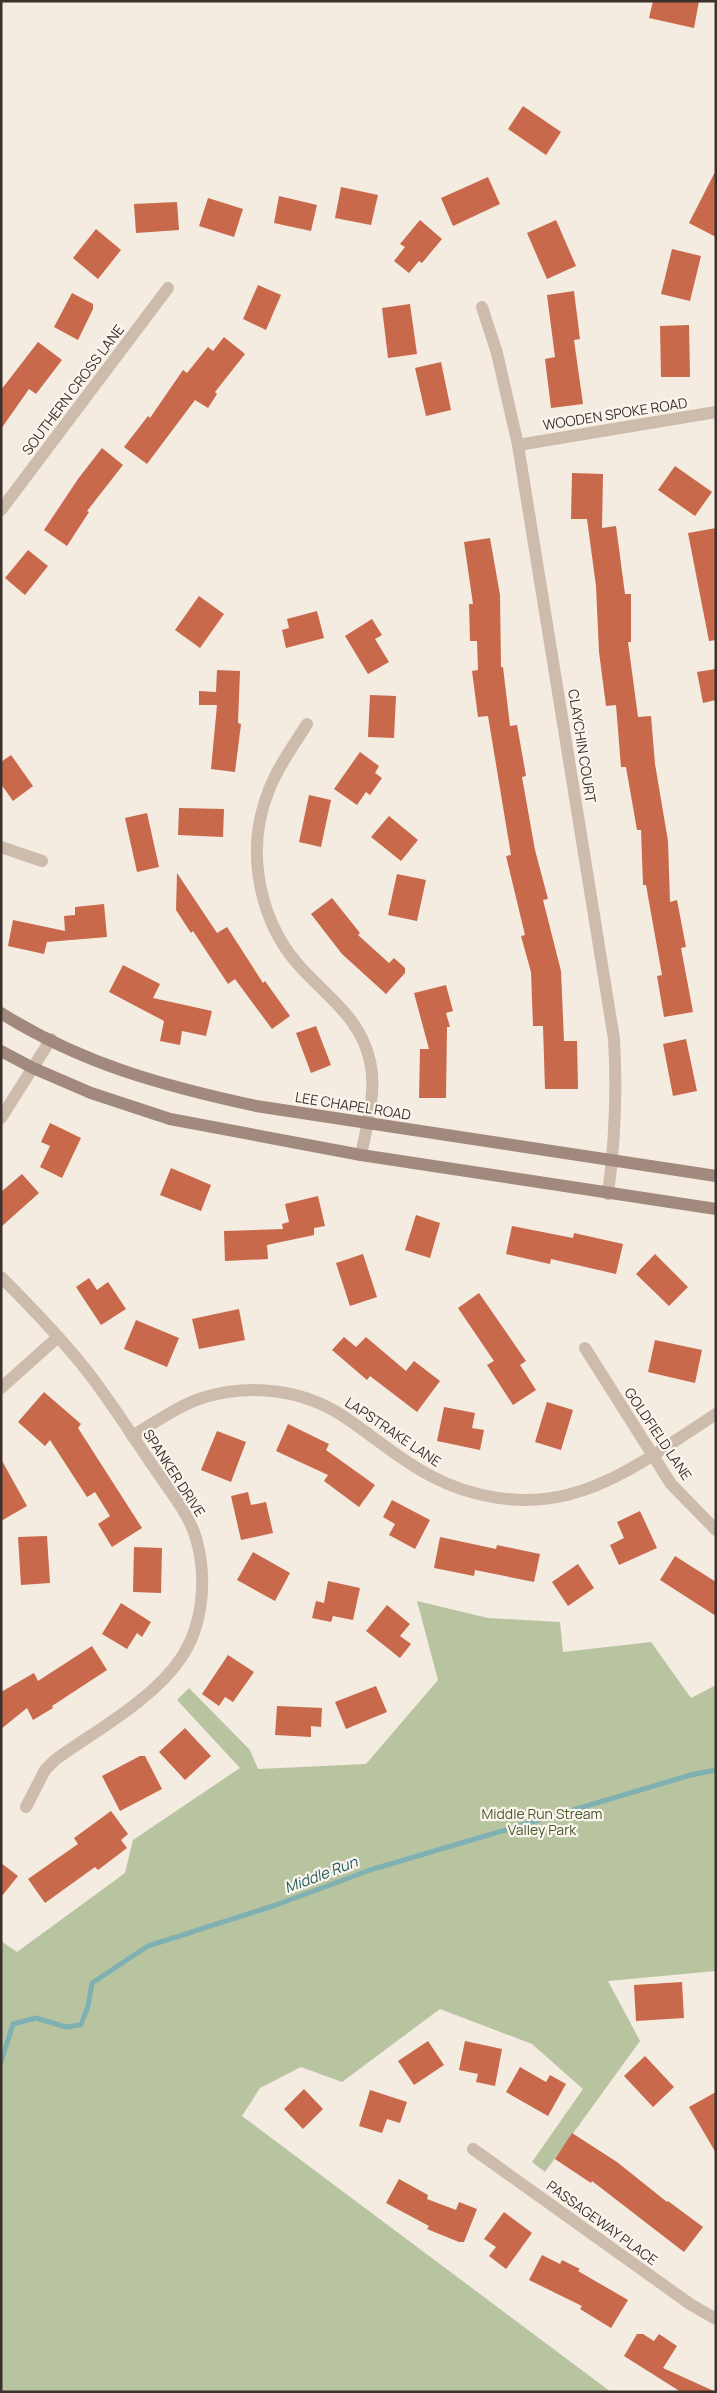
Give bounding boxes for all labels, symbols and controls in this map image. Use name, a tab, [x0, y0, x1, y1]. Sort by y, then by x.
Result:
street label: SOUTHERN CROSS LANE	[17, 321, 128, 459]
street label: WOODEN SPOKE ROAD	[541, 393, 689, 434]
street label: CLAYCHIN COURT	[564, 688, 601, 805]
street label: LEE CHAPEL ROAD	[294, 1087, 412, 1124]
street label: GOLDFIELD LANE	[620, 1384, 696, 1484]
street label: LAPSTRAKE LANE	[342, 1392, 445, 1471]
street label: SPANKER DRIVE	[139, 1425, 210, 1520]
park label: Middle Run Stream Valley Park	[482, 1804, 603, 1839]
water label: Middle Run	[281, 1851, 361, 1898]
street label: PASSAGEWAY PLACE	[543, 2176, 662, 2269]

